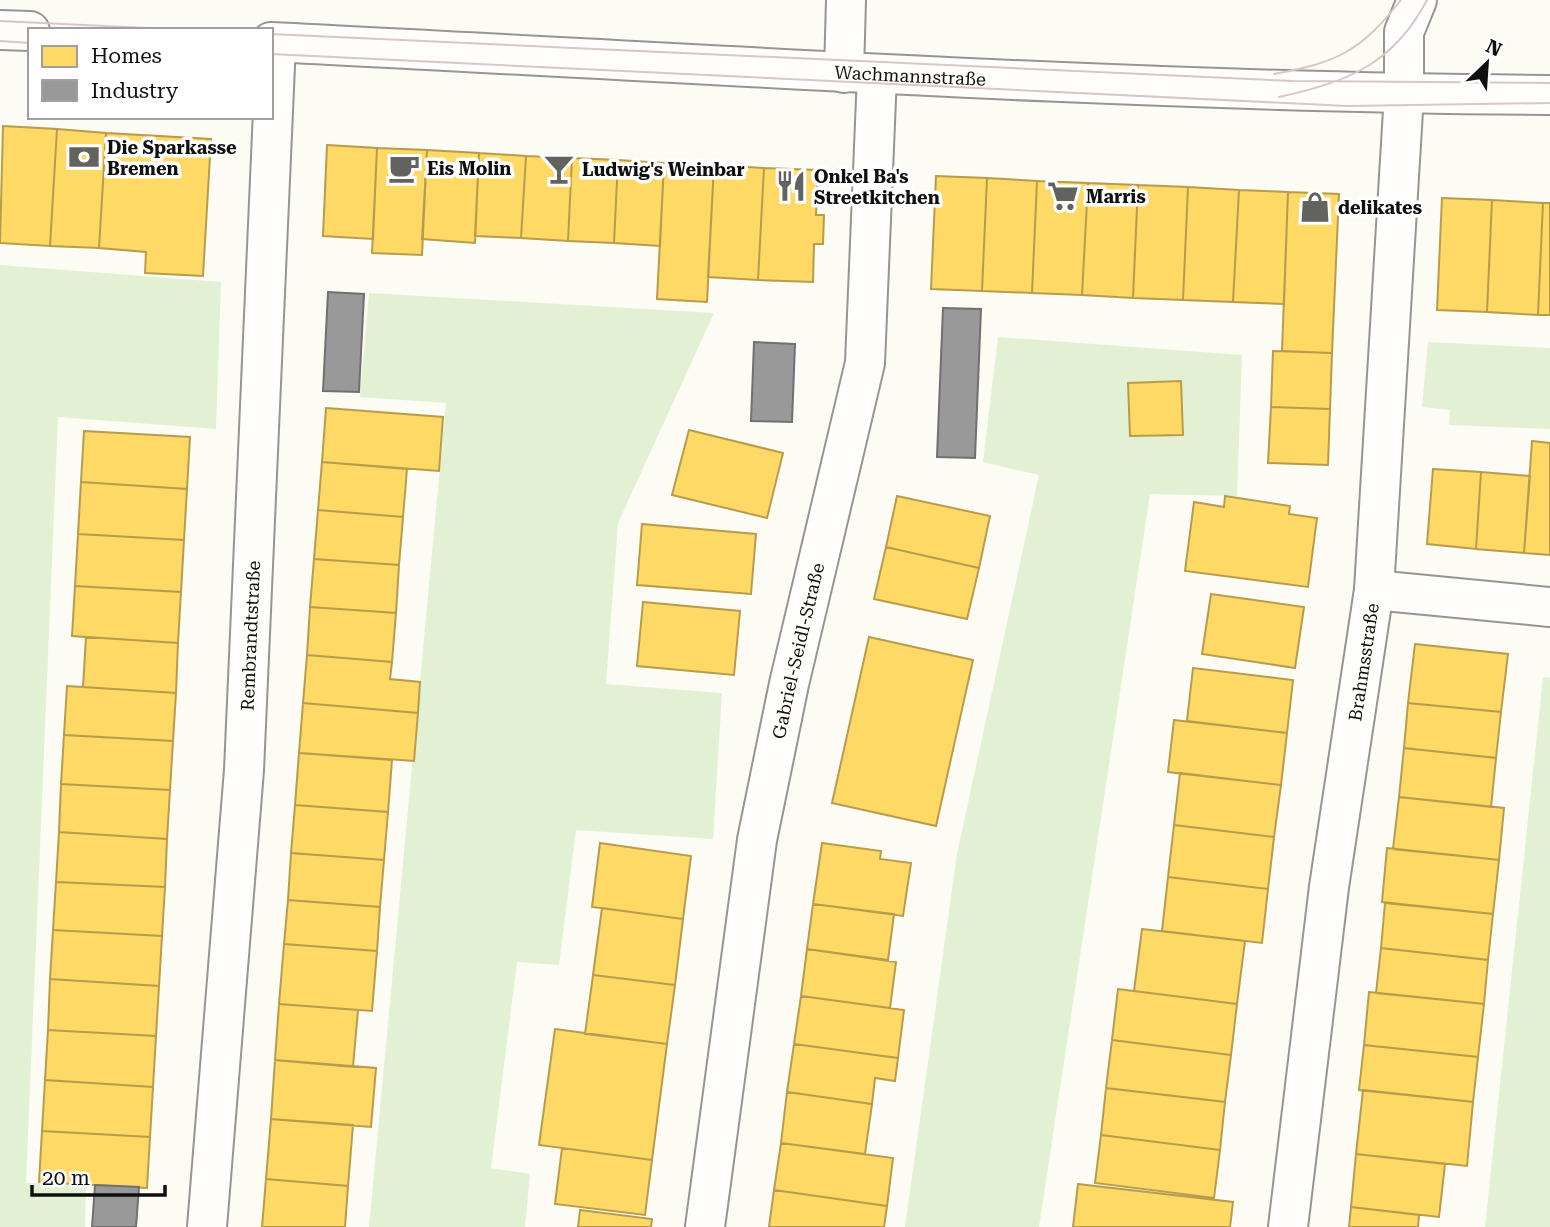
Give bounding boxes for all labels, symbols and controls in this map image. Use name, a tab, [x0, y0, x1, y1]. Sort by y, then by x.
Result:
legend	[28, 28, 273, 119]
north arrow	[1452, 28, 1522, 98]
text: N	[1482, 35, 1506, 62]
text: Homes	[91, 44, 162, 68]
street label: Wachmannstraße	[834, 61, 986, 89]
text: Industry	[91, 79, 179, 103]
place label: Die Sparkasse Bremen	[107, 137, 237, 179]
bank icon: Die Sparkasse Bremen	[67, 140, 101, 174]
cafe icon: Eis Molin	[387, 151, 421, 185]
bar icon: Ludwig's Weinbar	[542, 152, 576, 186]
place label: Eis Molin	[427, 158, 511, 179]
place label: Ludwig's Weinbar	[582, 159, 745, 180]
place label: Onkel Ba's Streetkitchen	[814, 166, 940, 208]
restaurant icon: Onkel Ba's Streetkitchen	[774, 169, 808, 203]
supermarket icon: Marris	[1046, 179, 1080, 213]
place label: Marris	[1086, 186, 1146, 207]
shop icon: delikates	[1298, 190, 1332, 224]
place label: delikates	[1338, 197, 1422, 218]
street label: Rembrandtstraße	[236, 560, 264, 711]
street label: Gabriel-Seidl-Straße	[767, 560, 828, 741]
street label: Brahmsstraße	[1344, 602, 1382, 722]
scale bar	[32, 1154, 164, 1198]
text: 20 m	[42, 1166, 90, 1190]

